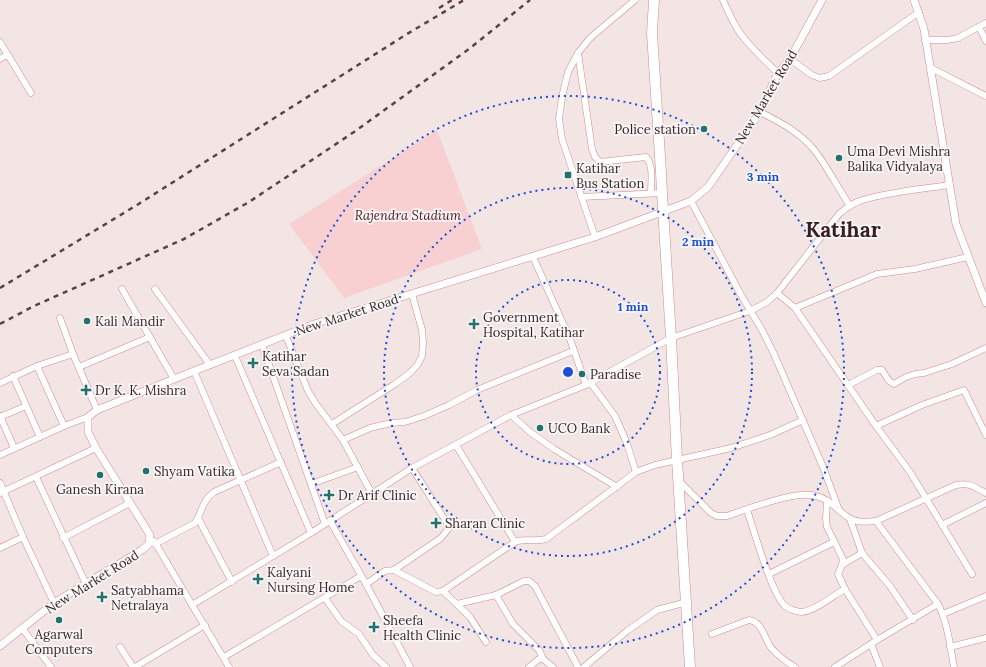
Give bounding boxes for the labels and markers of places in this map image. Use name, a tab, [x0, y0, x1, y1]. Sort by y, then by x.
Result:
place label: Police station	[614, 121, 696, 138]
marker: Police station	[699, 124, 709, 134]
place label: Uma Devi Mishra Balika Vidyalaya	[847, 143, 951, 175]
marker: Uma Devi Mishra Balika Vidyalaya	[834, 153, 844, 163]
place label: Katihar Bus Station	[576, 160, 644, 192]
marker: Katihar Bus Station	[563, 170, 573, 180]
place label: Government Hospital, Katihar	[483, 309, 585, 341]
place label: Kali Mandir	[95, 313, 165, 330]
marker: Kali Mandir	[82, 316, 92, 326]
marker: Government Hospital, Katihar	[468, 318, 480, 330]
place label: Katihar Seva Sadan	[262, 348, 329, 380]
marker: Katihar Seva Sadan	[247, 357, 259, 369]
centre of rings	[561, 365, 575, 379]
place label: Paradise	[590, 366, 641, 383]
marker: Paradise	[577, 369, 587, 379]
place label: Dr K. K. Mishra	[95, 382, 187, 399]
marker: Dr K. K. Mishra	[80, 384, 92, 396]
place label: UCO Bank	[548, 420, 610, 437]
marker: UCO Bank	[535, 423, 545, 433]
place label: Shyam Vatika	[154, 463, 235, 480]
marker: Shyam Vatika	[141, 466, 151, 476]
marker: Ganesh Kirana	[95, 470, 105, 480]
place label: Ganesh Kirana	[56, 481, 144, 498]
place label: Dr Arif Clinic	[338, 487, 417, 504]
marker: Dr Arif Clinic	[323, 489, 335, 501]
place label: Sharan Clinic	[445, 515, 525, 532]
marker: Sharan Clinic	[430, 517, 442, 529]
place label: Kalyani Nursing Home	[267, 564, 355, 596]
marker: Kalyani Nursing Home	[252, 573, 264, 585]
place label: Satyabhama Netralaya	[111, 582, 184, 614]
marker: Satyabhama Netralaya	[96, 591, 108, 603]
place label: Sheefa Health Clinic	[383, 612, 461, 644]
marker: Agarwal Computers	[54, 615, 64, 625]
marker: Sheefa Health Clinic	[368, 621, 380, 633]
place label: Agarwal Computers	[25, 626, 93, 658]

